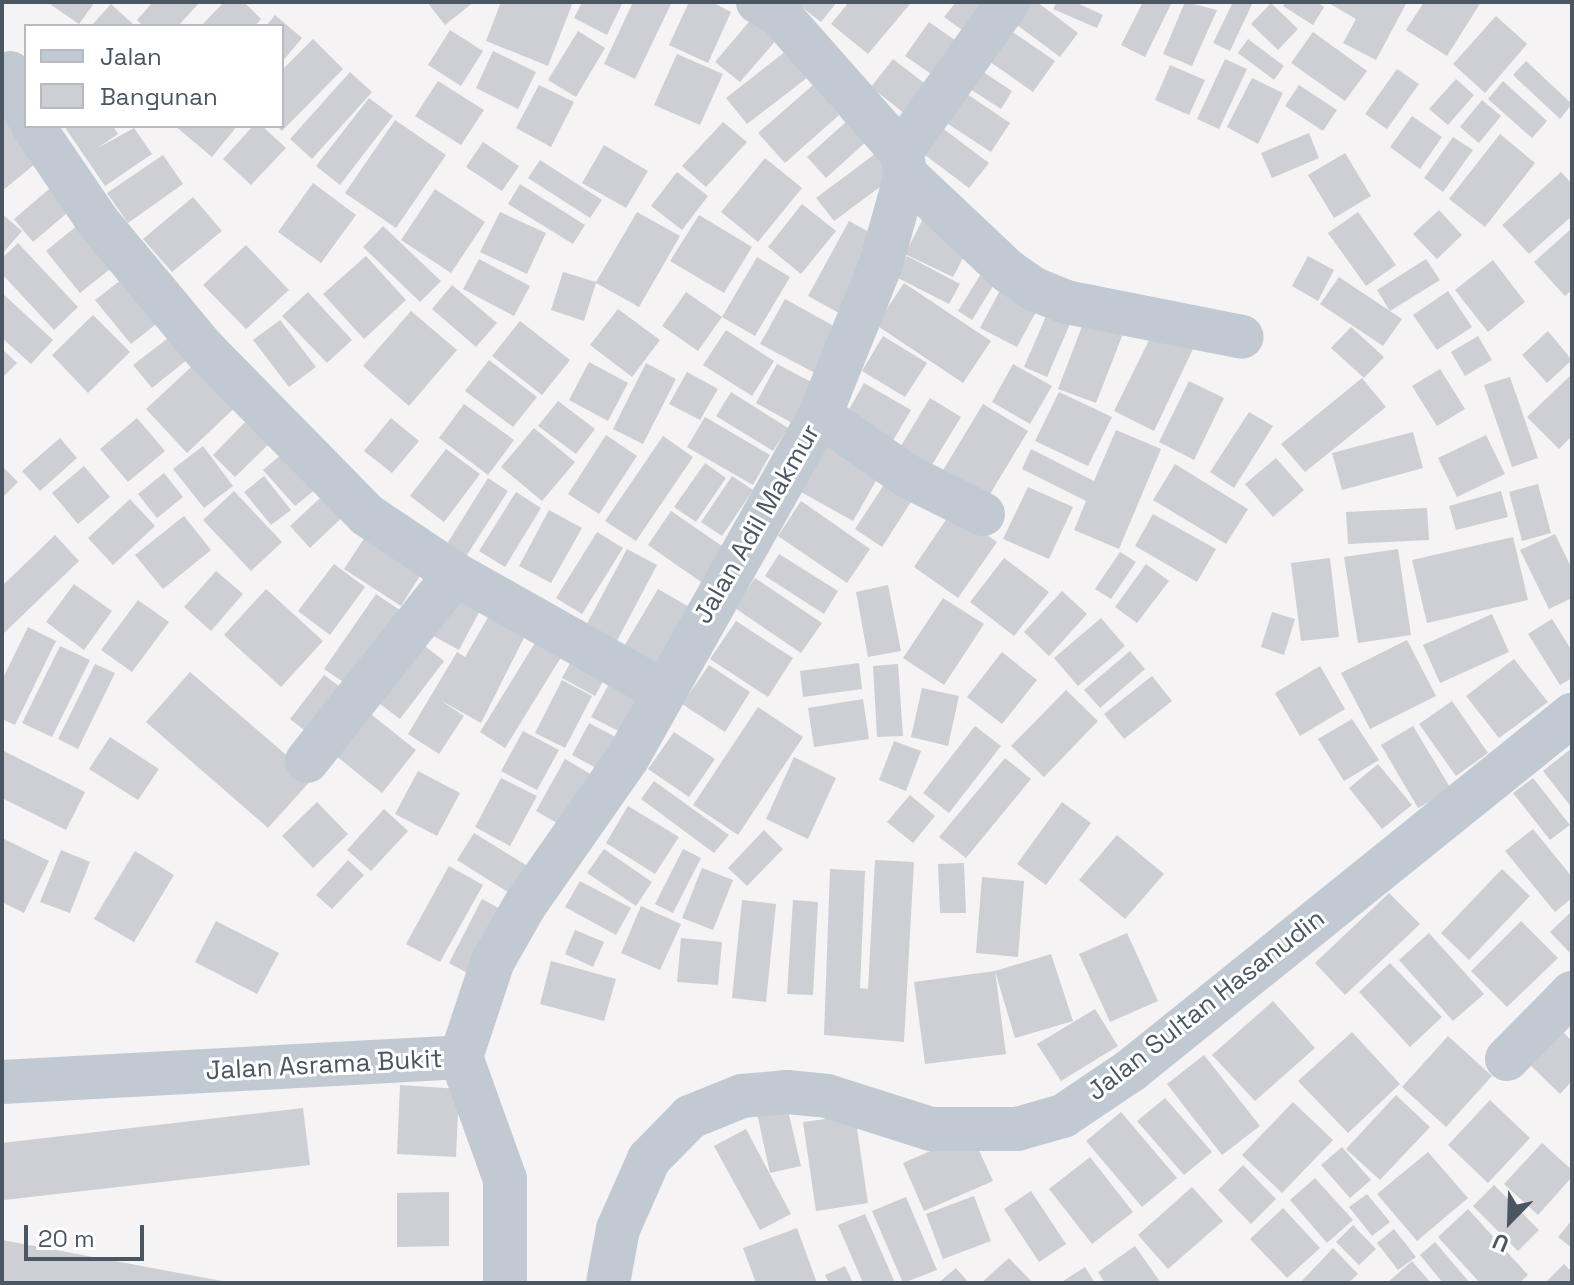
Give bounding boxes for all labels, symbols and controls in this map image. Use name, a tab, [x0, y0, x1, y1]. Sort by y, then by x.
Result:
legend	[24, 24, 284, 128]
text: Jalan	[100, 41, 162, 72]
text: Bangunan	[100, 81, 218, 112]
street label: Jalan Adil Makmur	[687, 419, 827, 629]
street label: Jalan Sultan Hasanudin	[1081, 903, 1331, 1107]
street label: Jalan Asrama Bukit	[205, 1043, 443, 1087]
north arrow	[1470, 1181, 1550, 1261]
scale bar	[28, 1209, 148, 1259]
text: 20 m	[38, 1223, 95, 1254]
text: U	[1488, 1227, 1513, 1259]

